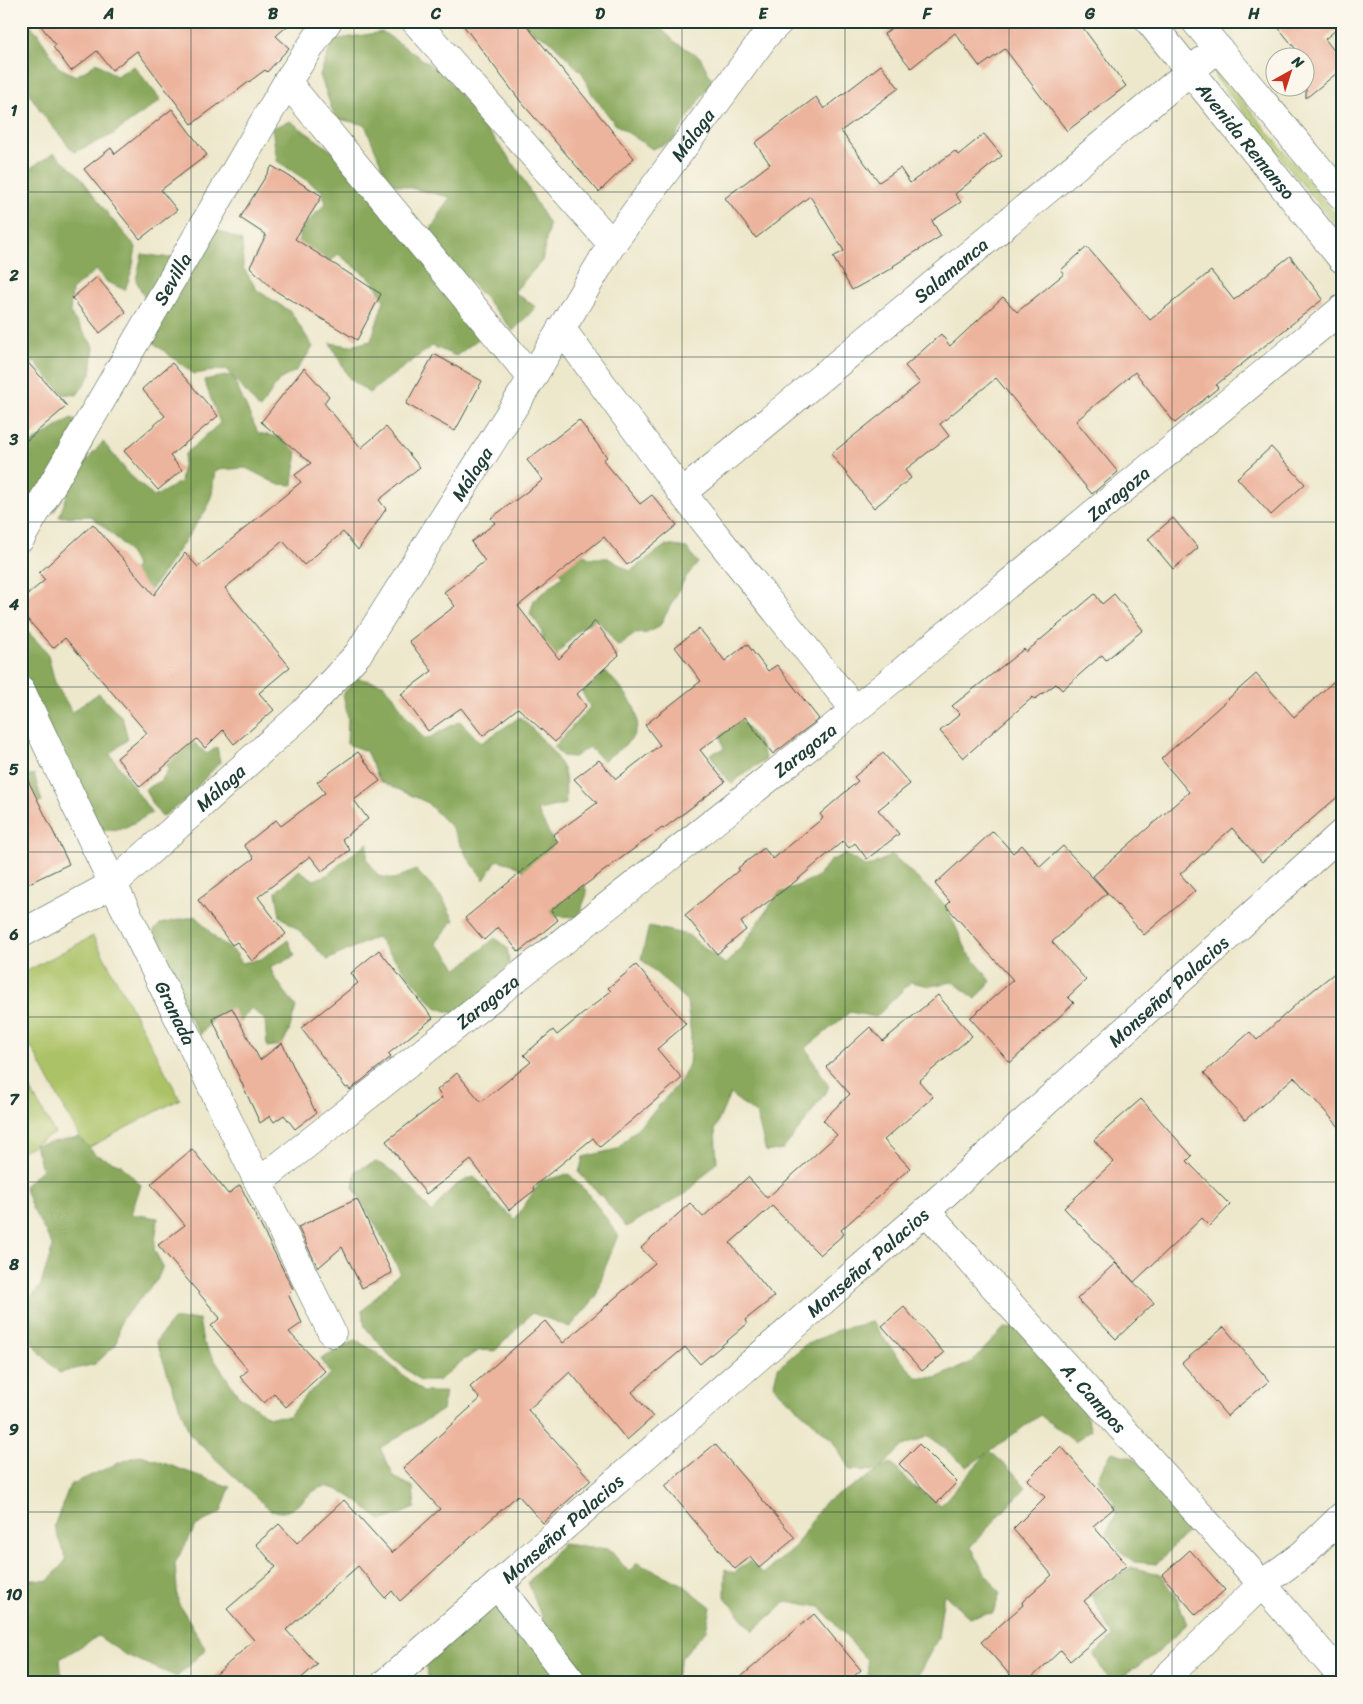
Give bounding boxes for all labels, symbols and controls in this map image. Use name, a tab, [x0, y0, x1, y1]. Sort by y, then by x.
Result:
text: A	[103, 0, 114, 28]
text: B	[268, 0, 279, 28]
text: C	[430, 0, 442, 28]
text: D	[595, 0, 605, 28]
text: E	[759, 0, 769, 28]
text: F	[922, 0, 933, 28]
text: G	[1084, 0, 1096, 28]
text: H	[1247, 0, 1260, 28]
north arrow	[1266, 48, 1316, 98]
text: N	[1285, 49, 1310, 75]
street label: Avenida Remanso	[1187, 74, 1304, 207]
text: 1	[11, 96, 18, 125]
street label: Málaga	[662, 101, 724, 168]
street label: Salamanca	[905, 228, 996, 311]
street label: Sevilla	[144, 246, 201, 311]
text: 2	[8, 261, 19, 290]
text: 3	[9, 425, 19, 454]
street label: Málaga	[442, 440, 502, 508]
street label: Zaragoza	[1079, 457, 1158, 530]
text: 4	[8, 590, 19, 619]
street label: Zaragoza	[765, 713, 845, 786]
text: 5	[9, 755, 19, 784]
street label: Málaga	[187, 755, 254, 820]
text: 6	[8, 920, 19, 949]
street label: Monseñor Palacios	[1100, 927, 1237, 1055]
street label: Zaragoza	[448, 965, 527, 1037]
street label: Granada	[146, 975, 206, 1051]
text: 7	[9, 1085, 20, 1114]
street label: Monseñor Palacios	[798, 1199, 937, 1326]
text: 8	[8, 1250, 19, 1279]
street label: A. Campos	[1052, 1354, 1135, 1441]
text: 9	[9, 1415, 19, 1444]
street label: Monseñor Palacios	[493, 1465, 631, 1592]
text: 10	[6, 1580, 22, 1609]

